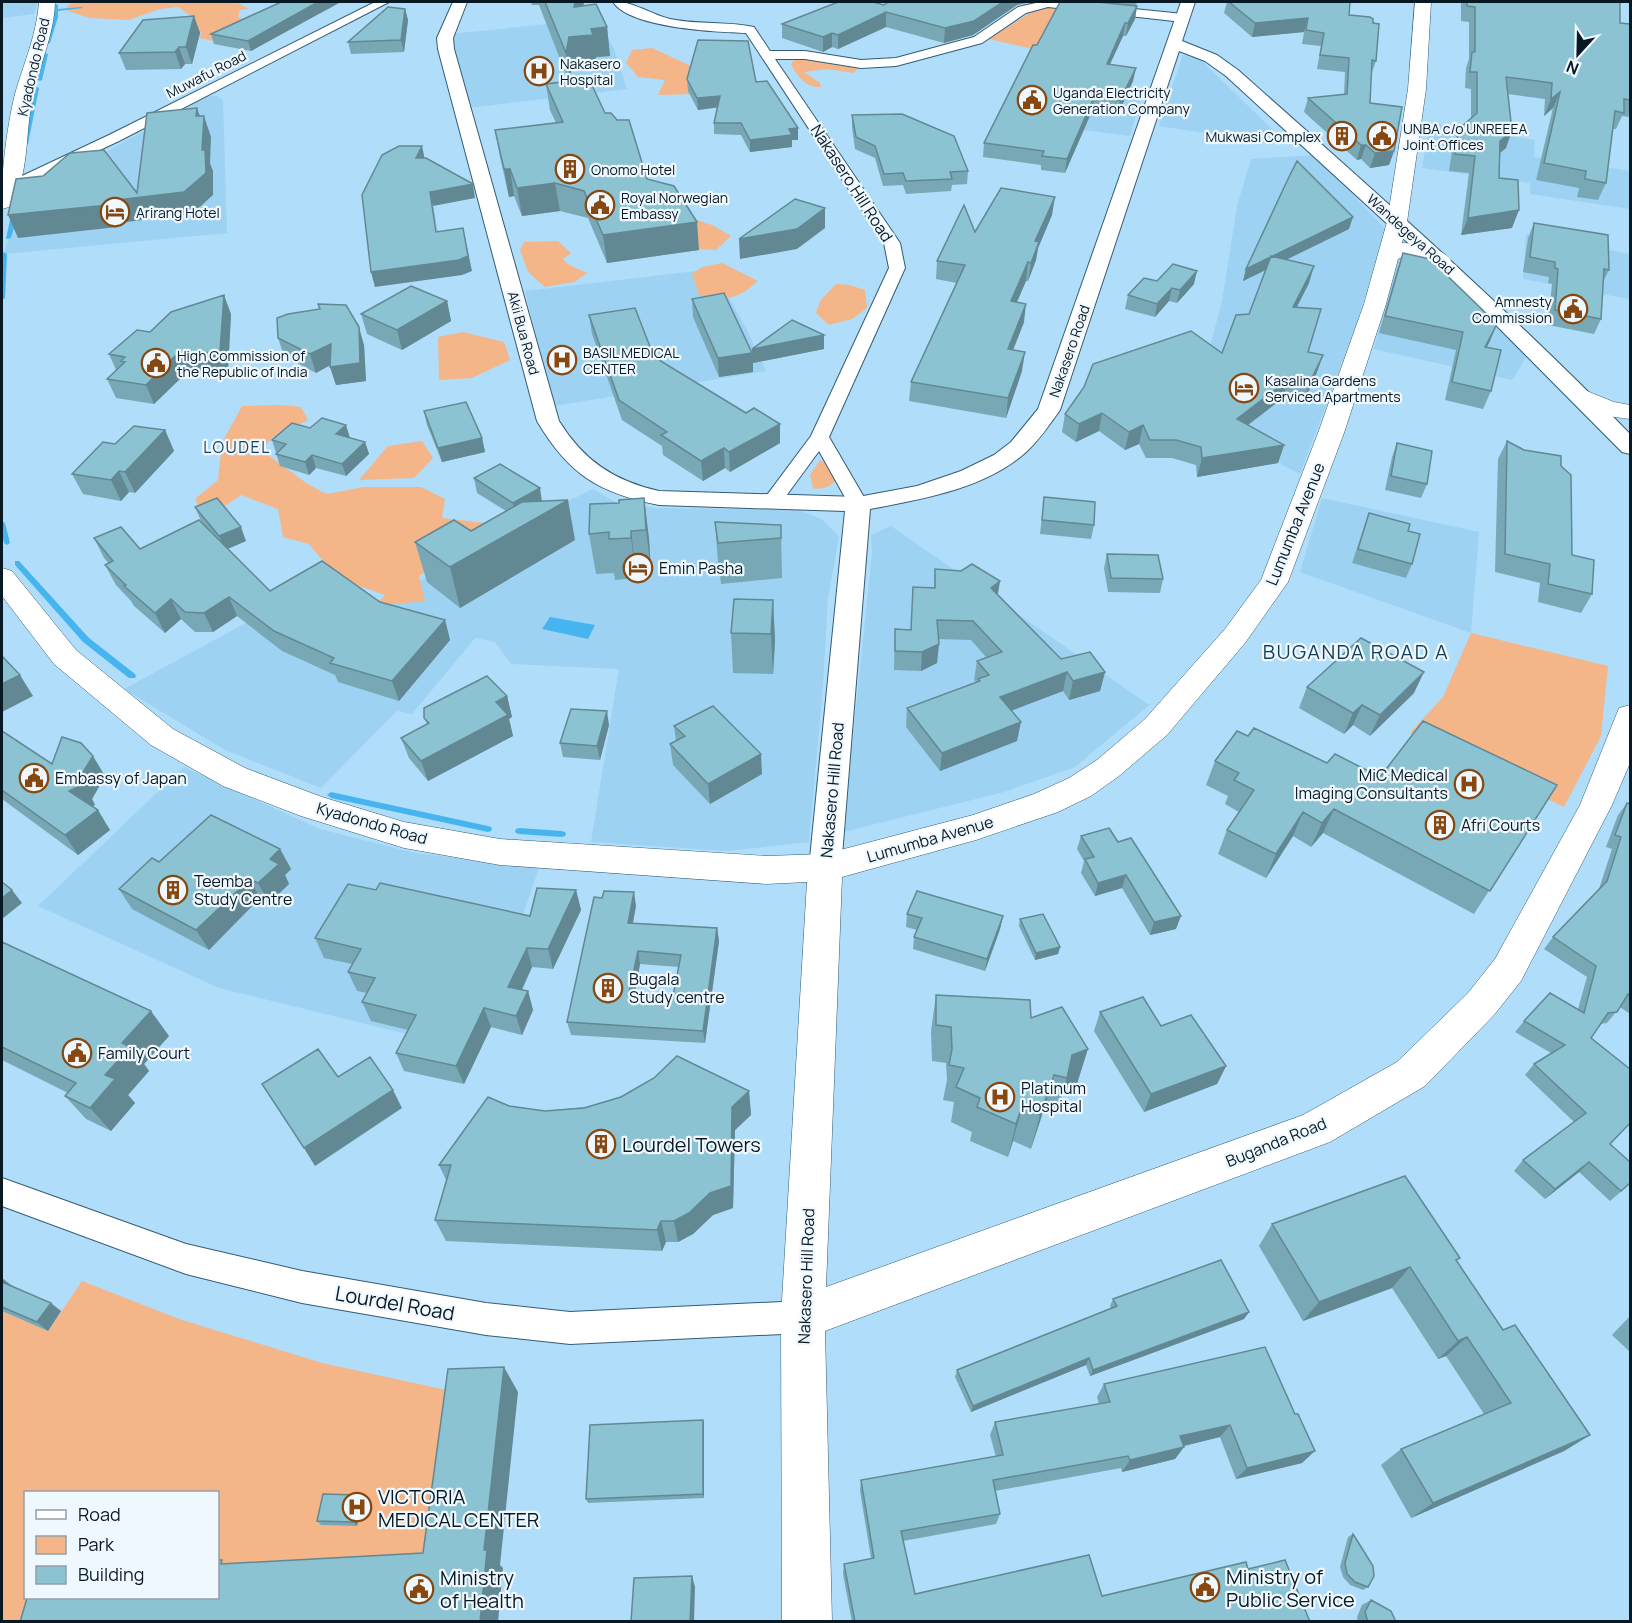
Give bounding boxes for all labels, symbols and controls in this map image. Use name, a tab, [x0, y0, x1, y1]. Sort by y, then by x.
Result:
street label: Kyadondo Road	[12, 16, 54, 118]
north arrow	[1548, 24, 1608, 84]
street label: Muwafu Road	[163, 46, 249, 102]
place label: Nakasero Hospital	[560, 54, 621, 89]
hospital icon: Nakasero Hospital	[523, 55, 555, 87]
text: N	[1563, 56, 1582, 80]
place label: Uganda Electricity Generation Company	[1053, 83, 1190, 118]
public building icon: Uganda Electricity Generation Company	[1016, 84, 1048, 116]
place label: UNBA c/o UNREEEA Joint Offices	[1403, 119, 1527, 154]
street label: Nakasero Hill Road	[806, 120, 898, 246]
building icon: Mukwasi Complex	[1326, 120, 1358, 152]
public building icon: UNBA c/o UNREEEA Joint Offices	[1366, 120, 1398, 152]
place label: Mukwasi Complex	[1205, 127, 1322, 146]
building icon: Onomo Hotel	[554, 153, 586, 185]
place label: Onomo Hotel	[591, 160, 675, 179]
place label: Royal Norwegian Embassy	[621, 188, 728, 223]
public building icon: Royal Norwegian Embassy	[584, 189, 616, 221]
street label: Wandegeya Road	[1363, 189, 1459, 279]
hotel icon: Arirang Hotel	[99, 196, 131, 228]
place label: Arirang Hotel	[136, 203, 220, 222]
street label: Akii Bua Road	[504, 289, 544, 377]
place label: Amnesty Commission	[1472, 292, 1553, 327]
public building icon: Amnesty Commission	[1557, 293, 1589, 325]
street label: Nakasero Road	[1044, 302, 1094, 400]
place label: BASIL MEDICAL CENTER	[583, 343, 680, 378]
hospital icon: BASIL MEDICAL CENTER	[546, 344, 578, 376]
place label: High Commission of the Republic of India	[177, 346, 308, 381]
public building icon: High Commission of the Republic of India	[140, 347, 172, 379]
place label: Kasalina Gardens Serviced Apartments	[1265, 371, 1401, 406]
hotel icon: Kasalina Gardens Serviced Apartments	[1228, 372, 1260, 404]
district label: LOUDEL	[203, 436, 271, 458]
street label: Lumumba Avenue	[1260, 459, 1330, 589]
hotel icon: Emin Pasha	[622, 552, 654, 584]
place label: Emin Pasha	[659, 557, 743, 579]
district label: BUGANDA ROAD A	[1263, 638, 1449, 665]
street label: Nakasero Hill Road	[815, 721, 849, 859]
public building icon: Embassy of Japan	[18, 762, 50, 794]
place label: MiC Medical Imaging Consultants	[1295, 764, 1448, 804]
place label: Embassy of Japan	[55, 767, 187, 789]
hospital icon: MiC Medical Imaging Consultants	[1453, 768, 1485, 800]
street label: Kyadondo Road	[314, 797, 430, 849]
building icon: Afri Courts	[1424, 809, 1456, 841]
street label: Lumumba Avenue	[864, 810, 996, 868]
place label: Afri Courts	[1461, 814, 1540, 836]
place label: Teemba Study Centre	[194, 870, 292, 910]
building icon: Teemba Study Centre	[157, 874, 189, 906]
place label: Bugala Study centre	[629, 968, 725, 1008]
building icon: Bugala Study centre	[592, 972, 624, 1004]
public building icon: Family Court	[61, 1037, 93, 1069]
place label: Family Court	[98, 1042, 190, 1064]
place label: Platinum Hospital	[1021, 1077, 1086, 1117]
hospital icon: Platinum Hospital	[984, 1081, 1016, 1113]
street label: Buganda Road	[1222, 1112, 1330, 1172]
building icon: Lourdel Towers	[585, 1128, 617, 1160]
place label: Lourdel Towers	[622, 1131, 761, 1158]
street label: Nakasero Hill Road	[793, 1208, 819, 1344]
street label: Lourdel Road	[333, 1279, 457, 1327]
place label: VICTORIA MEDICAL CENTER	[378, 1483, 539, 1533]
legend	[24, 1491, 219, 1599]
hospital icon: VICTORIA MEDICAL CENTER	[341, 1491, 373, 1523]
text: Road	[78, 1502, 121, 1526]
text: Park	[78, 1532, 115, 1556]
text: Building	[78, 1562, 144, 1586]
place label: Ministry of Public Service	[1226, 1563, 1355, 1613]
place label: Ministry of Health	[440, 1564, 524, 1614]
public building icon: Ministry of Public Service	[1189, 1571, 1221, 1603]
public building icon: Ministry of Health	[403, 1573, 435, 1605]

